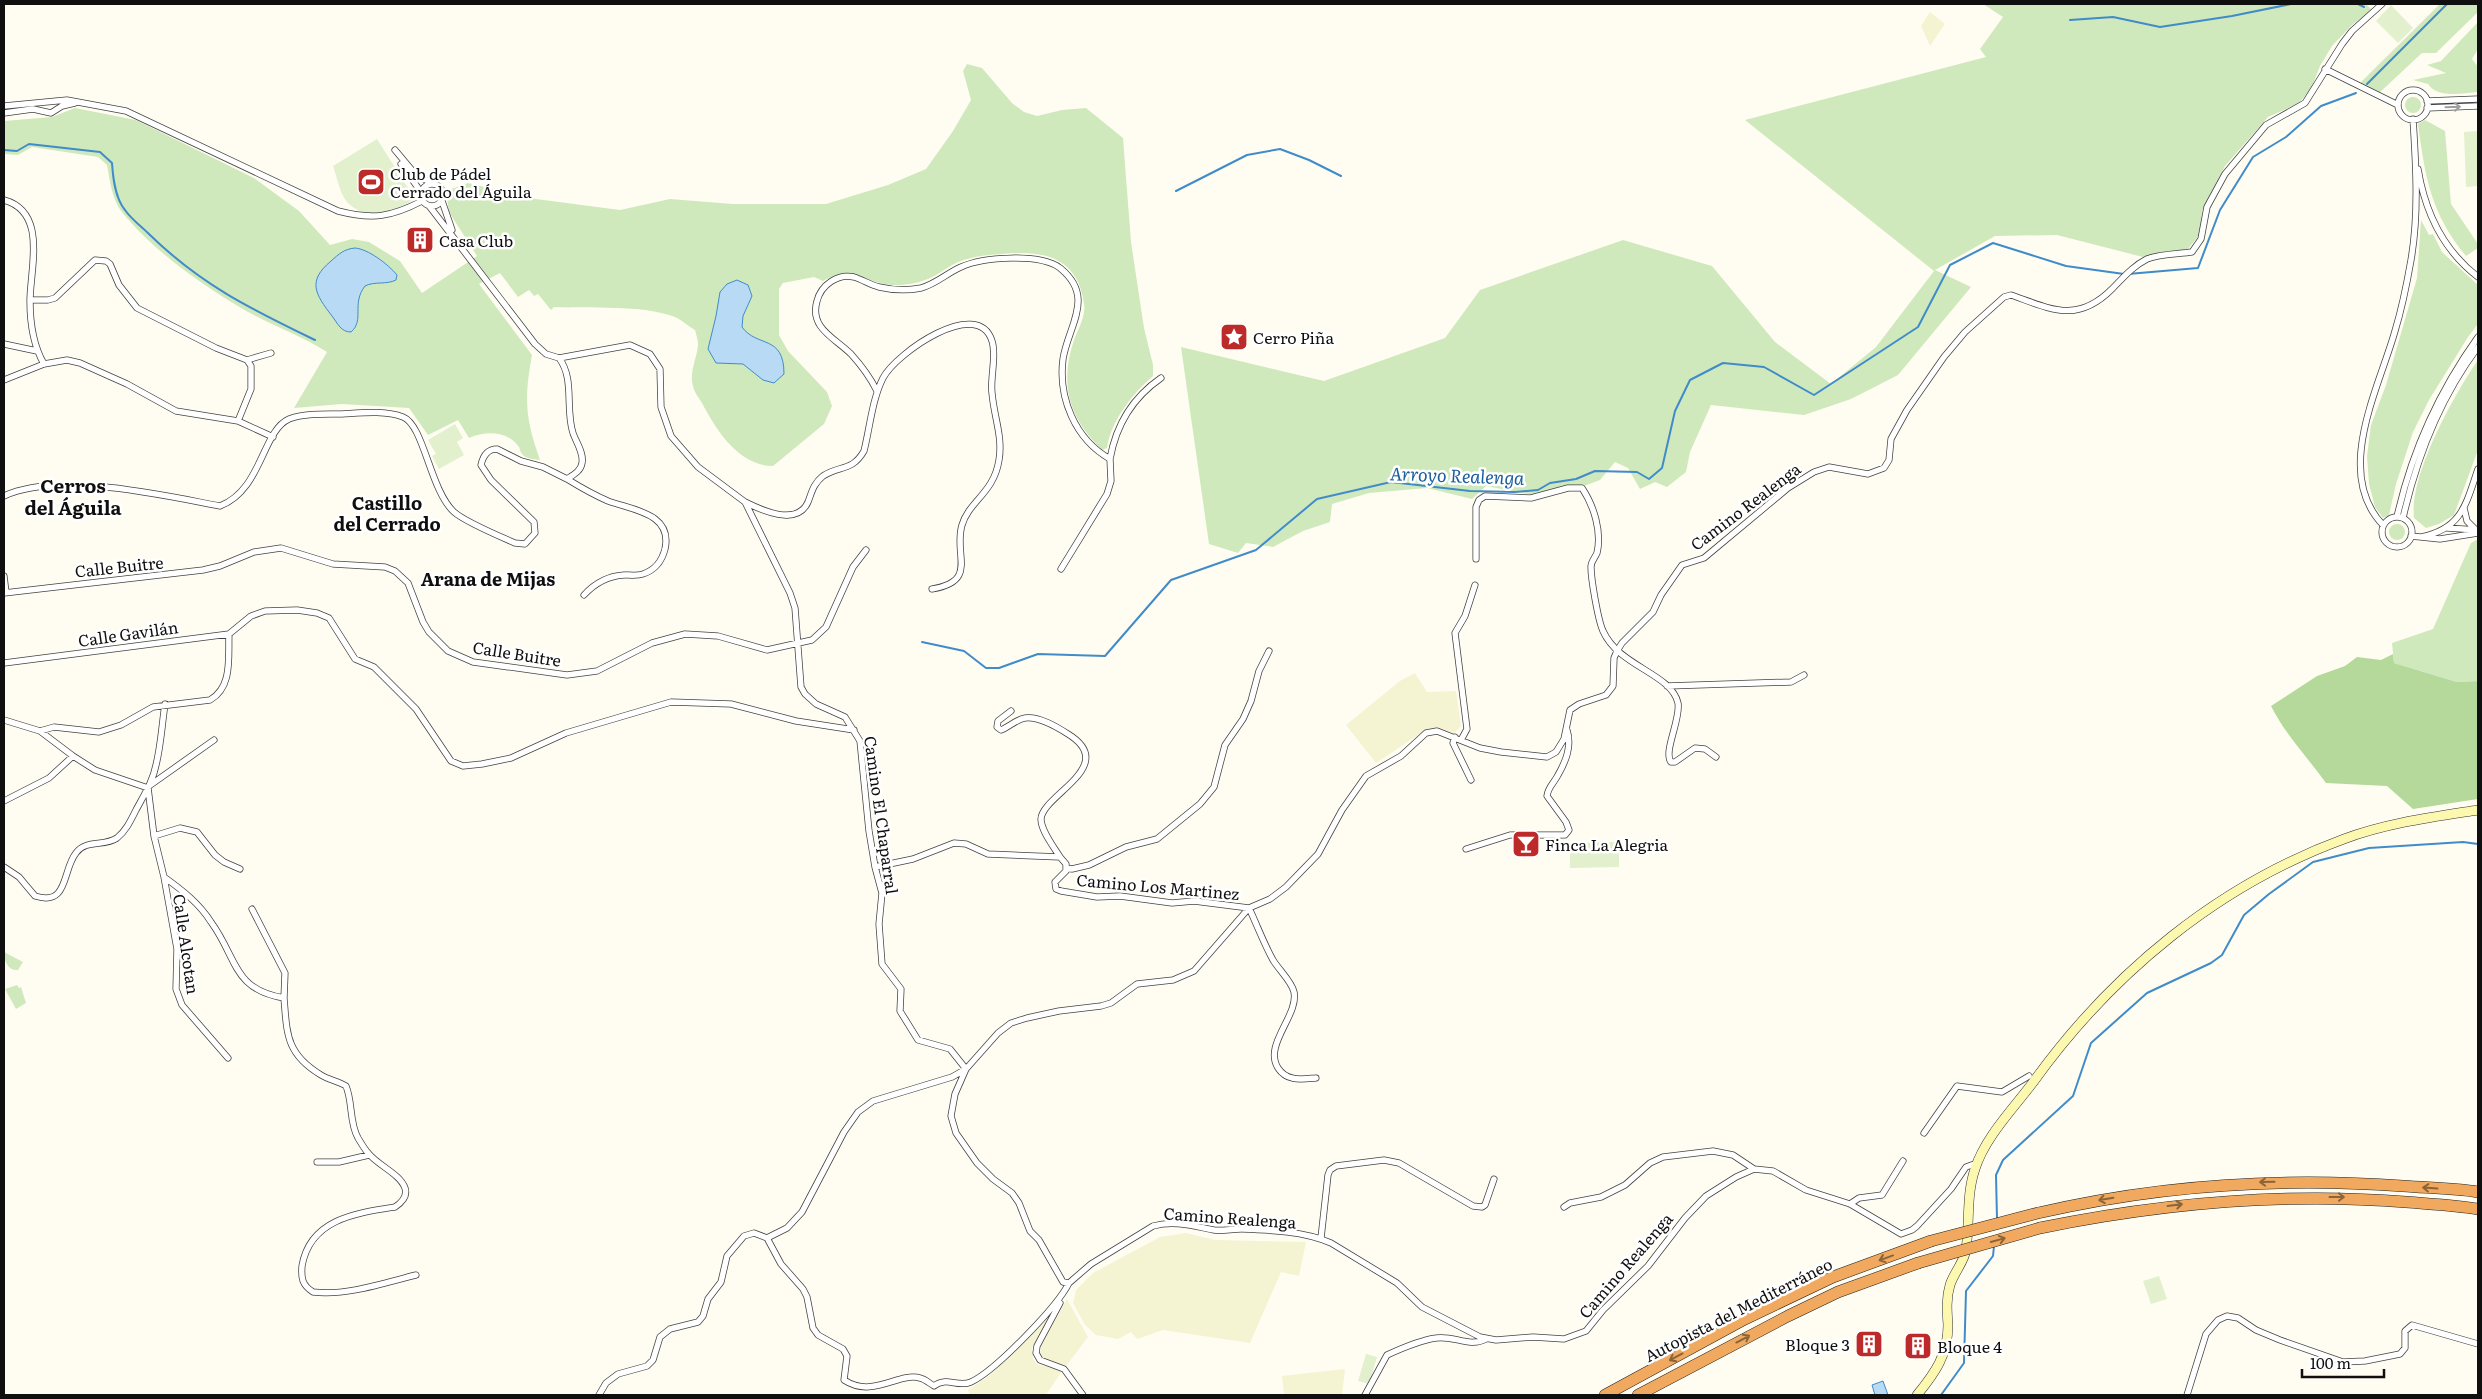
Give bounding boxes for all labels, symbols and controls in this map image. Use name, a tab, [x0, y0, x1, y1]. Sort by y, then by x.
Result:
one-way arrow	[2444, 102, 2461, 112]
place label: Club de Pádel Cerrado del Águila	[390, 161, 532, 203]
sports icon: Club de Pádel Cerrado del Águila	[356, 167, 386, 197]
building icon: Casa Club	[405, 225, 435, 255]
place label: Casa Club	[439, 228, 513, 252]
place icon: Cerro Piña	[1219, 322, 1249, 352]
place label: Cerro Piña	[1253, 325, 1334, 349]
street label: Camino Realenga	[1685, 456, 1806, 556]
water label: Arroyo Realenga	[1389, 459, 1526, 491]
district label: Cerros del Águila	[24, 471, 122, 521]
district label: Castillo del Cerrado	[333, 489, 441, 537]
street label: Calle Buitre	[73, 549, 165, 583]
district label: Arana de Mijas	[421, 565, 555, 592]
street label: Calle Gavilán	[76, 614, 180, 652]
street label: Calle Buitre	[471, 634, 563, 672]
street label: Camino El Chaparral	[859, 734, 905, 896]
bar icon: Finca La Alegria	[1511, 829, 1541, 859]
place label: Finca La Alegria	[1545, 832, 1668, 856]
street label: Camino Los Martinez	[1076, 867, 1241, 905]
street label: Calle Alcotan	[168, 892, 206, 996]
one-way arrow	[2260, 1177, 2276, 1187]
one-way arrow	[2422, 1183, 2438, 1192]
one-way arrow	[2328, 1192, 2345, 1202]
one-way arrow	[2098, 1195, 2114, 1204]
street label: Camino Realenga	[1163, 1200, 1297, 1234]
one-way arrow	[2166, 1200, 2182, 1210]
street label: Camino Realenga	[1572, 1207, 1678, 1323]
one-way arrow	[1990, 1234, 2006, 1244]
street label: Autopista del Mediterráneo	[1640, 1251, 1836, 1367]
one-way arrow	[1878, 1254, 1894, 1263]
building icon: Bloque 3	[1854, 1329, 1884, 1359]
building icon: Bloque 4	[1903, 1331, 1933, 1361]
place label: Bloque 3	[1785, 1332, 1850, 1356]
one-way arrow	[1735, 1334, 1750, 1344]
place label: Bloque 4	[1937, 1334, 2002, 1358]
scale bar	[2302, 1346, 2384, 1378]
text: 100 m	[2310, 1351, 2351, 1374]
one-way arrow	[1668, 1352, 1683, 1362]

